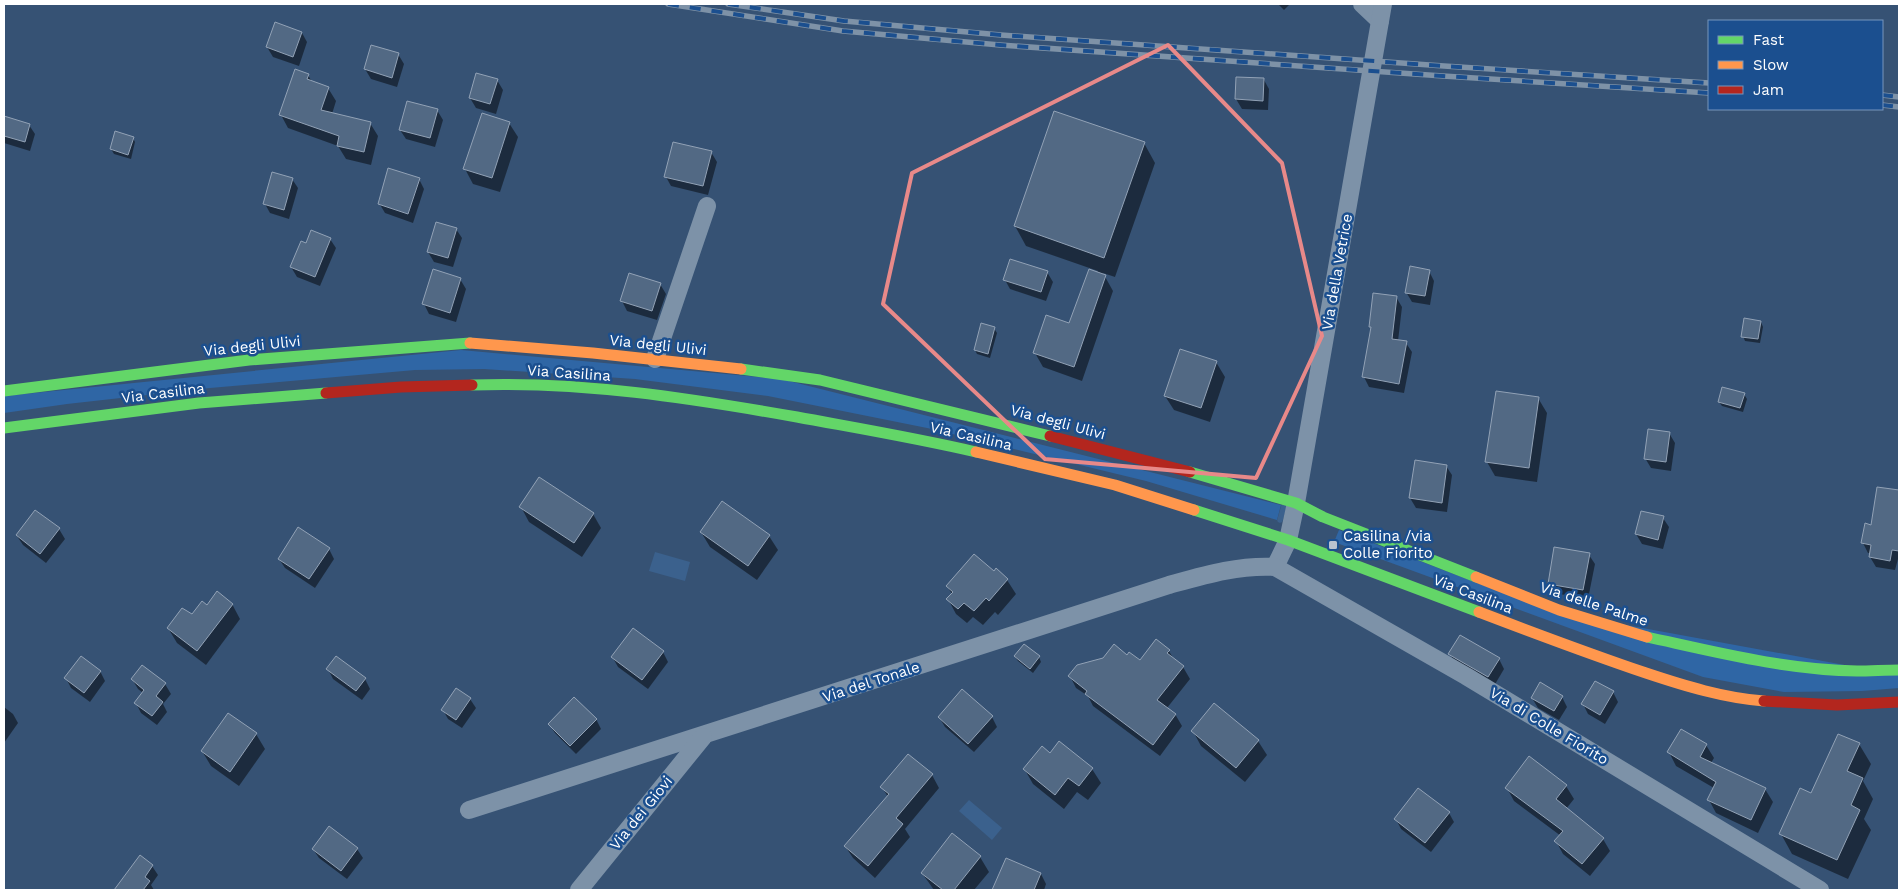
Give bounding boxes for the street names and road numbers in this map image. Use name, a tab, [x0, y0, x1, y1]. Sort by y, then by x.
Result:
street label: Via della Vetrice	[1318, 212, 1356, 332]
street label: Via degli Ulivi	[609, 331, 707, 359]
street label: Via degli Ulivi	[203, 332, 301, 360]
street label: Via Casilina	[526, 361, 612, 385]
street label: Via Casilina	[120, 379, 206, 407]
street label: Via degli Ulivi	[1009, 401, 1107, 443]
street label: Via Casilina	[928, 418, 1014, 454]
street label: Via Casilina	[1431, 571, 1516, 618]
street label: Via delle Palme	[1537, 578, 1651, 630]
street label: Via del Tonale	[820, 658, 922, 706]
street label: Via di Colle Fiorito	[1486, 683, 1612, 769]
street label: Via dei Giovi	[606, 772, 676, 854]

